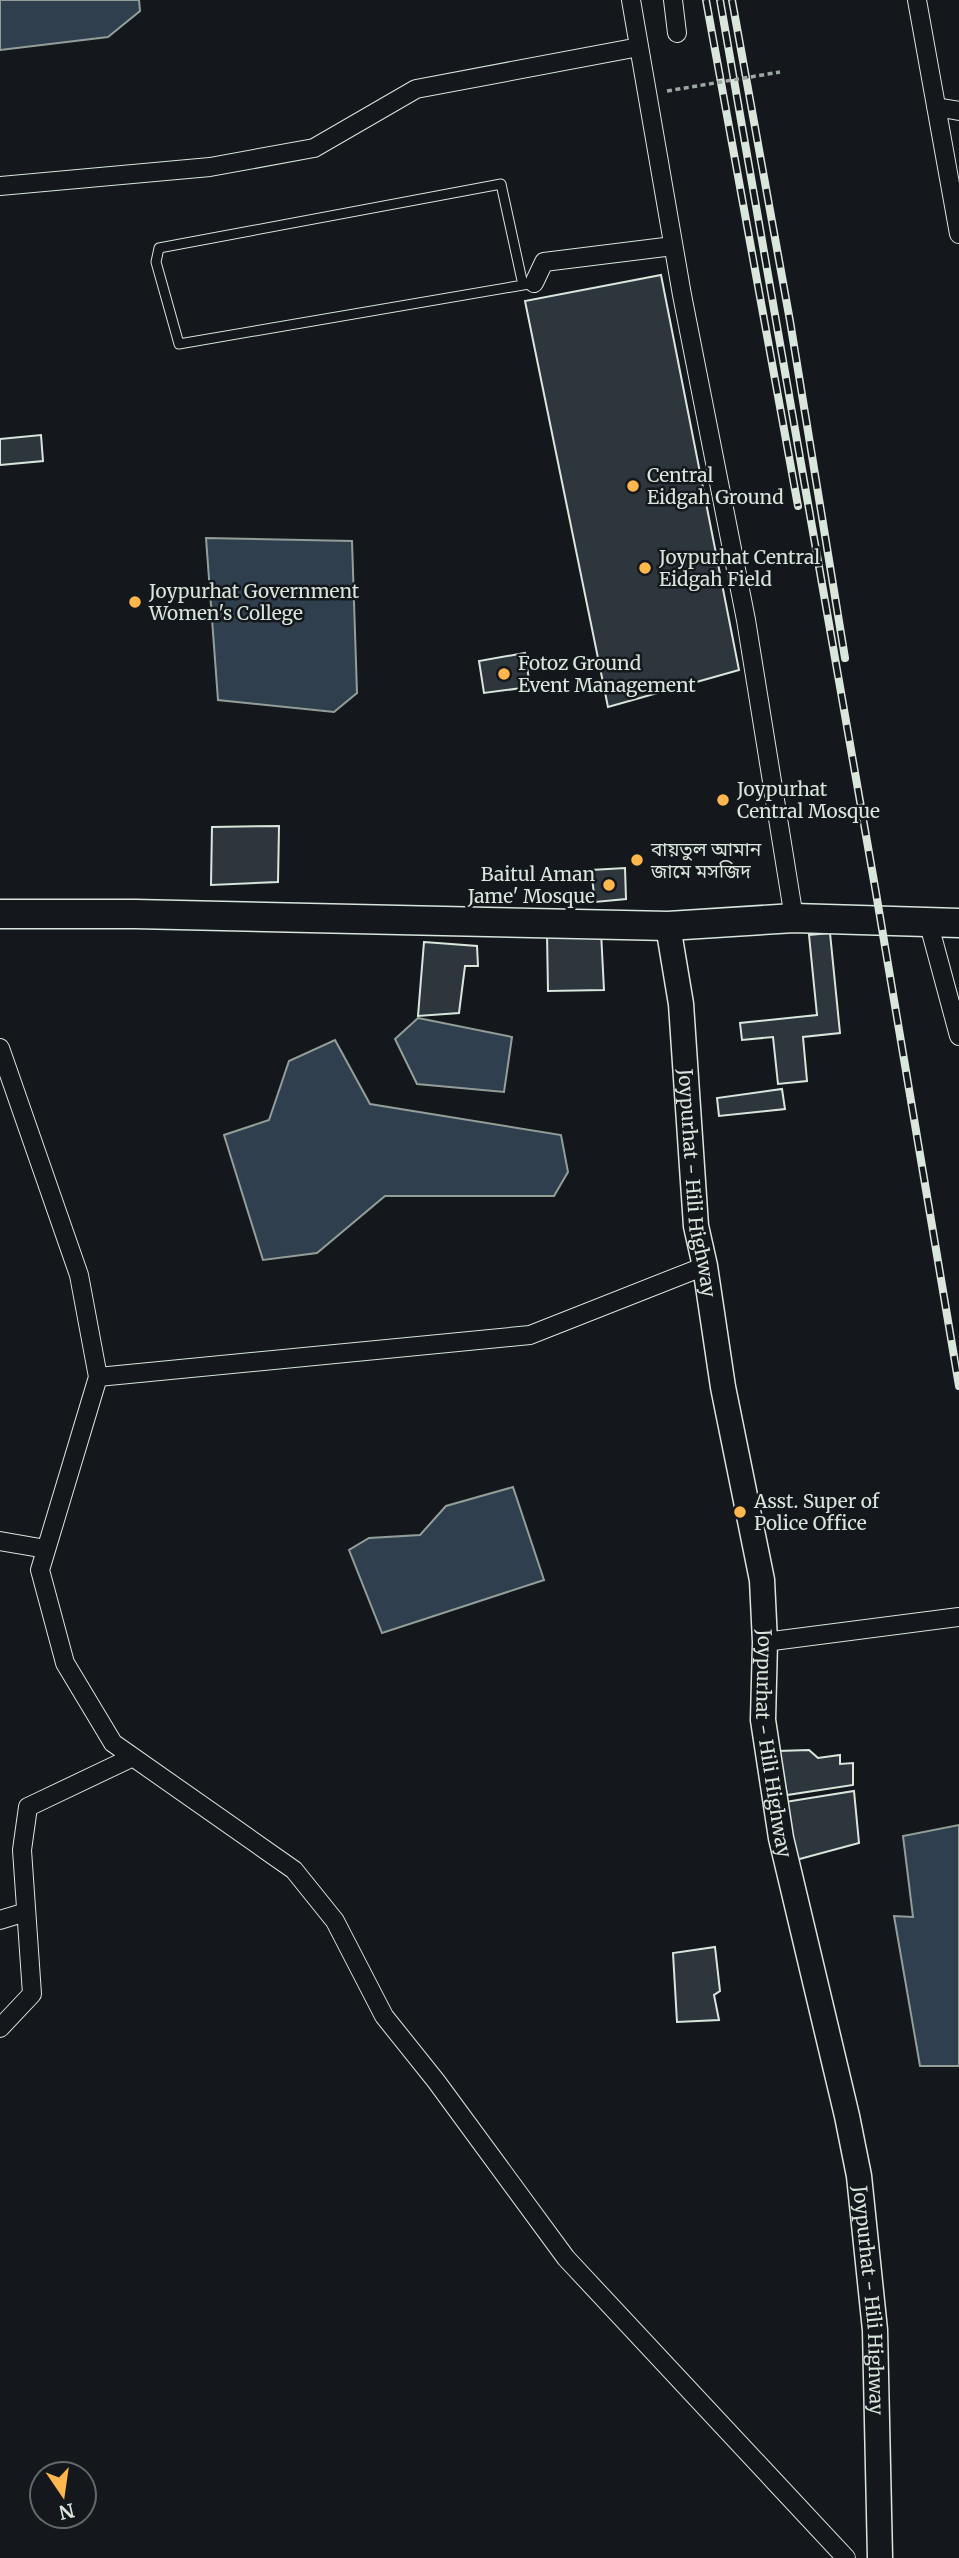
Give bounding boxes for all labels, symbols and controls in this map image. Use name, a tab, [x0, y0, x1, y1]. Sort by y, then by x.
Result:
place label: Central Eidgah Ground	[647, 463, 784, 509]
marker: Central Eidgah Ground	[625, 478, 641, 494]
place label: Joypurhat Central Eidgah Field	[658, 545, 820, 591]
marker: Joypurhat Central Eidgah Field	[637, 560, 653, 576]
place label: Joypurhat Government Women's College	[148, 579, 360, 625]
marker: Joypurhat Government Women's College	[127, 594, 143, 610]
place label: Fotoz Ground Event Management	[518, 651, 696, 697]
marker: Fotoz Ground Event Management	[496, 666, 512, 682]
place label: Joypurhat Central Mosque	[736, 777, 880, 823]
marker: Joypurhat Central Mosque	[715, 792, 731, 808]
place label: বায়তুল আমান জামে মসজিদ	[650, 837, 762, 883]
marker: বায়তুল আমান জামে মসজিদ	[629, 852, 645, 868]
place label: Baitul Aman Jame' Mosque	[467, 862, 595, 908]
marker: Baitul Aman Jame' Mosque	[601, 877, 617, 893]
street label: Joypurhat - Hili Highway	[673, 1067, 721, 1299]
place label: Asst. Super of Police Office	[753, 1489, 880, 1535]
marker: Asst. Super of Police Office	[732, 1504, 748, 1520]
street label: Joypurhat - Hili Highway	[751, 1628, 797, 1860]
street label: Joypurhat - Hili Highway	[848, 2184, 889, 2415]
north arrow	[28, 2460, 98, 2530]
text: N	[57, 2498, 77, 2525]

